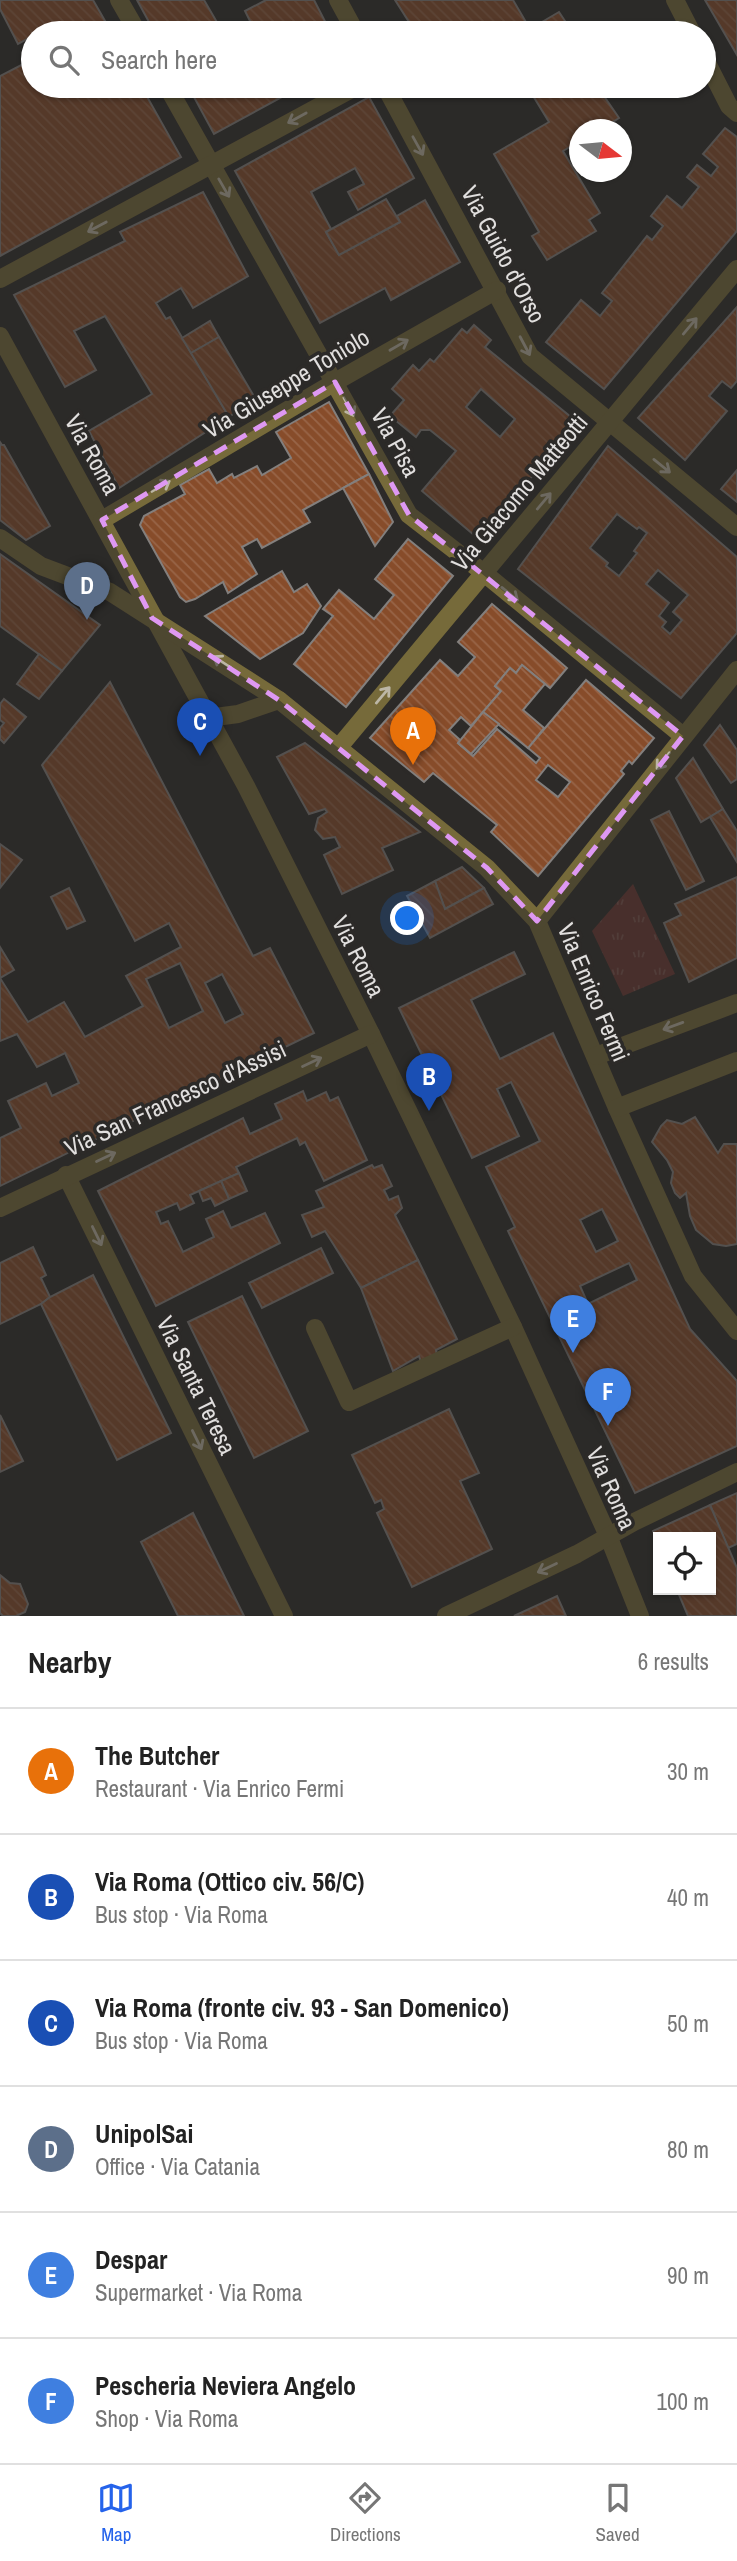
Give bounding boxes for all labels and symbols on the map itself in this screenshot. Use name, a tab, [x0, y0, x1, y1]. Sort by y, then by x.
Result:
one-way arrow	[287, 112, 308, 126]
north arrow	[569, 119, 632, 182]
one-way arrow	[411, 135, 425, 155]
one-way arrow	[217, 178, 231, 198]
street label: Via Guido d'Orso	[454, 180, 554, 328]
one-way arrow	[87, 221, 108, 234]
one-way arrow	[681, 317, 697, 335]
street label: Via Giuseppe Toniolo	[197, 321, 375, 445]
one-way arrow	[519, 335, 533, 356]
one-way arrow	[388, 338, 409, 351]
one-way arrow	[343, 396, 356, 417]
street label: Via Pisa	[364, 402, 428, 482]
street label: Via Giacomo Matteotti	[444, 406, 594, 578]
street label: Via Roma	[58, 408, 128, 500]
one-way arrow	[652, 458, 670, 474]
one-way arrow	[150, 479, 170, 493]
one-way arrow	[536, 492, 552, 510]
pin: D	[64, 562, 110, 620]
one-way arrow	[501, 586, 519, 602]
one-way arrow	[213, 655, 232, 669]
one-way arrow	[375, 686, 391, 704]
pin: C	[177, 698, 223, 756]
pin: A	[390, 707, 436, 765]
one-way arrow	[656, 751, 671, 770]
your location	[390, 901, 424, 935]
street label: Via Roma	[325, 910, 393, 1002]
street label: Via Enrico Fermi	[550, 918, 638, 1066]
one-way arrow	[662, 1021, 684, 1033]
street label: Via San Francesco d'Assisi	[59, 1033, 291, 1163]
pin: B	[406, 1053, 452, 1111]
one-way arrow	[301, 1055, 322, 1068]
one-way arrow	[94, 1150, 116, 1163]
one-way arrow	[90, 1225, 104, 1246]
pin: E	[550, 1295, 596, 1353]
street label: Via Santa Teresa	[150, 1310, 244, 1460]
pin: F	[585, 1368, 631, 1426]
one-way arrow	[191, 1429, 205, 1450]
street label: Via Roma	[580, 1442, 644, 1534]
one-way arrow	[537, 1562, 558, 1575]

